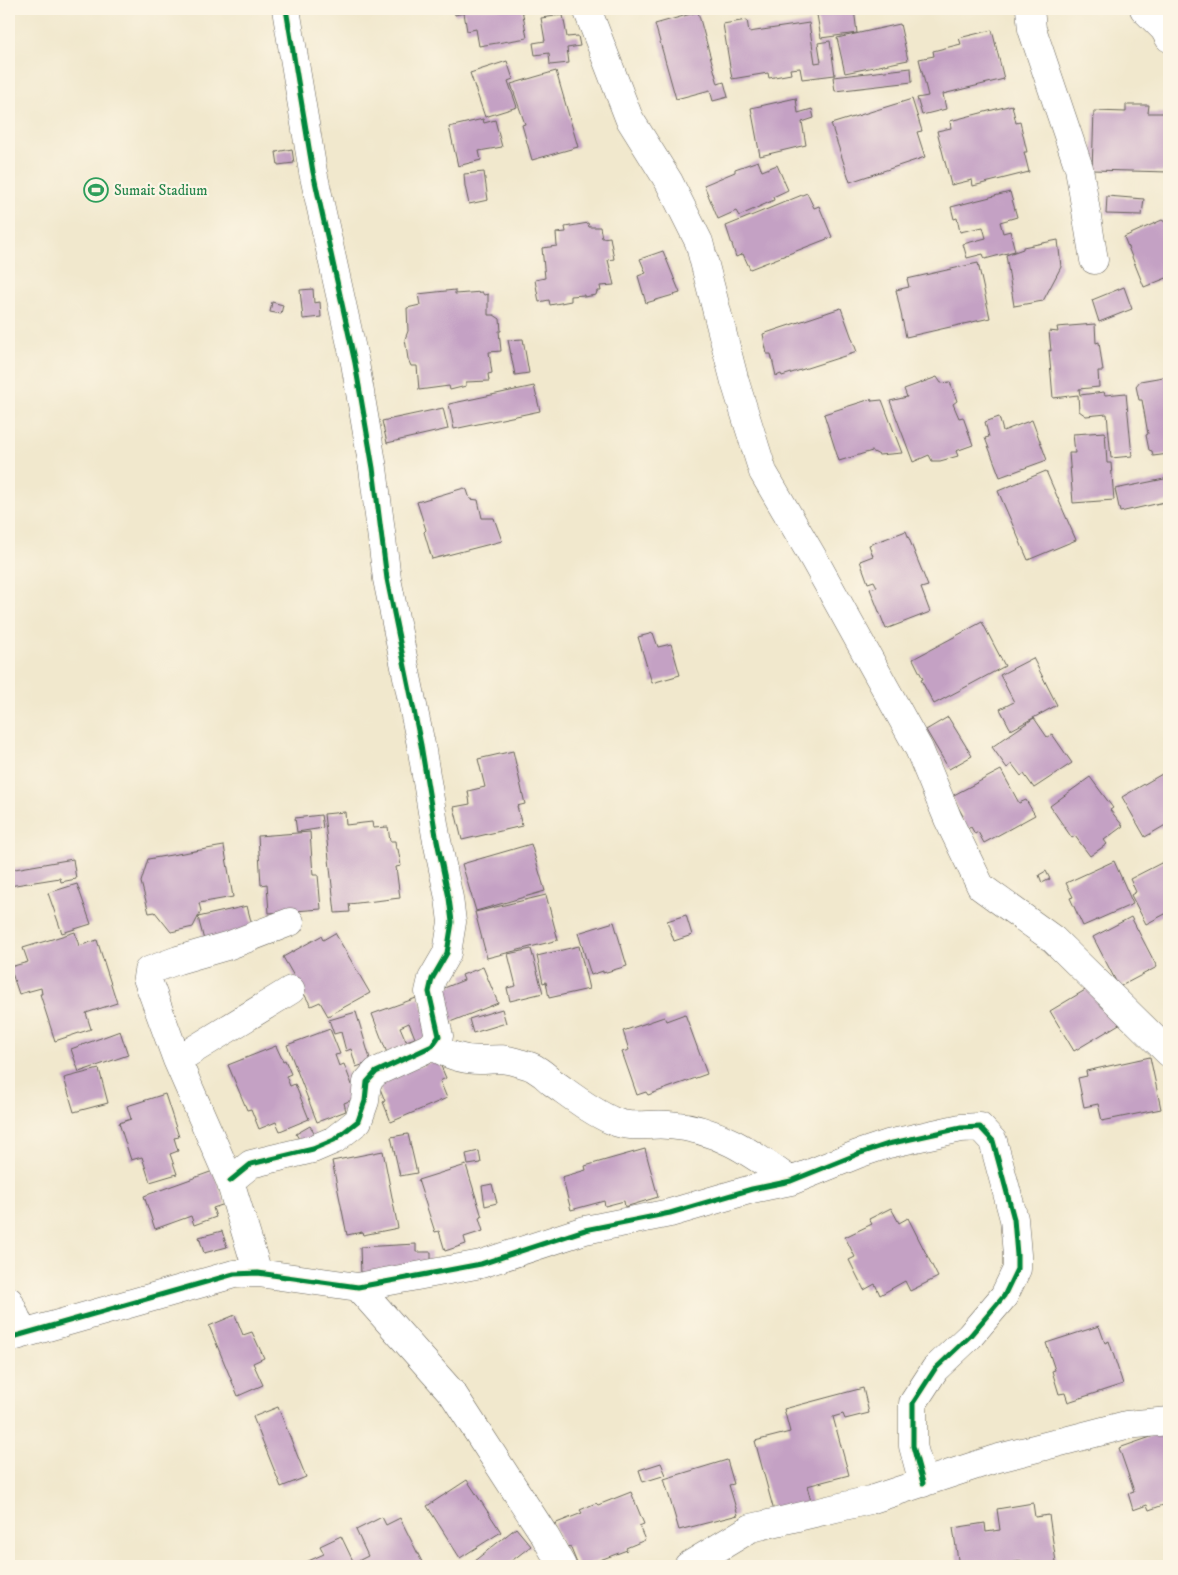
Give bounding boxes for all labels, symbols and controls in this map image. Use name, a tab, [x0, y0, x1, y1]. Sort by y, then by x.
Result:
sports icon: Sumait Stadium	[83, 177, 109, 203]
place label: Sumait Stadium	[114, 181, 207, 200]

